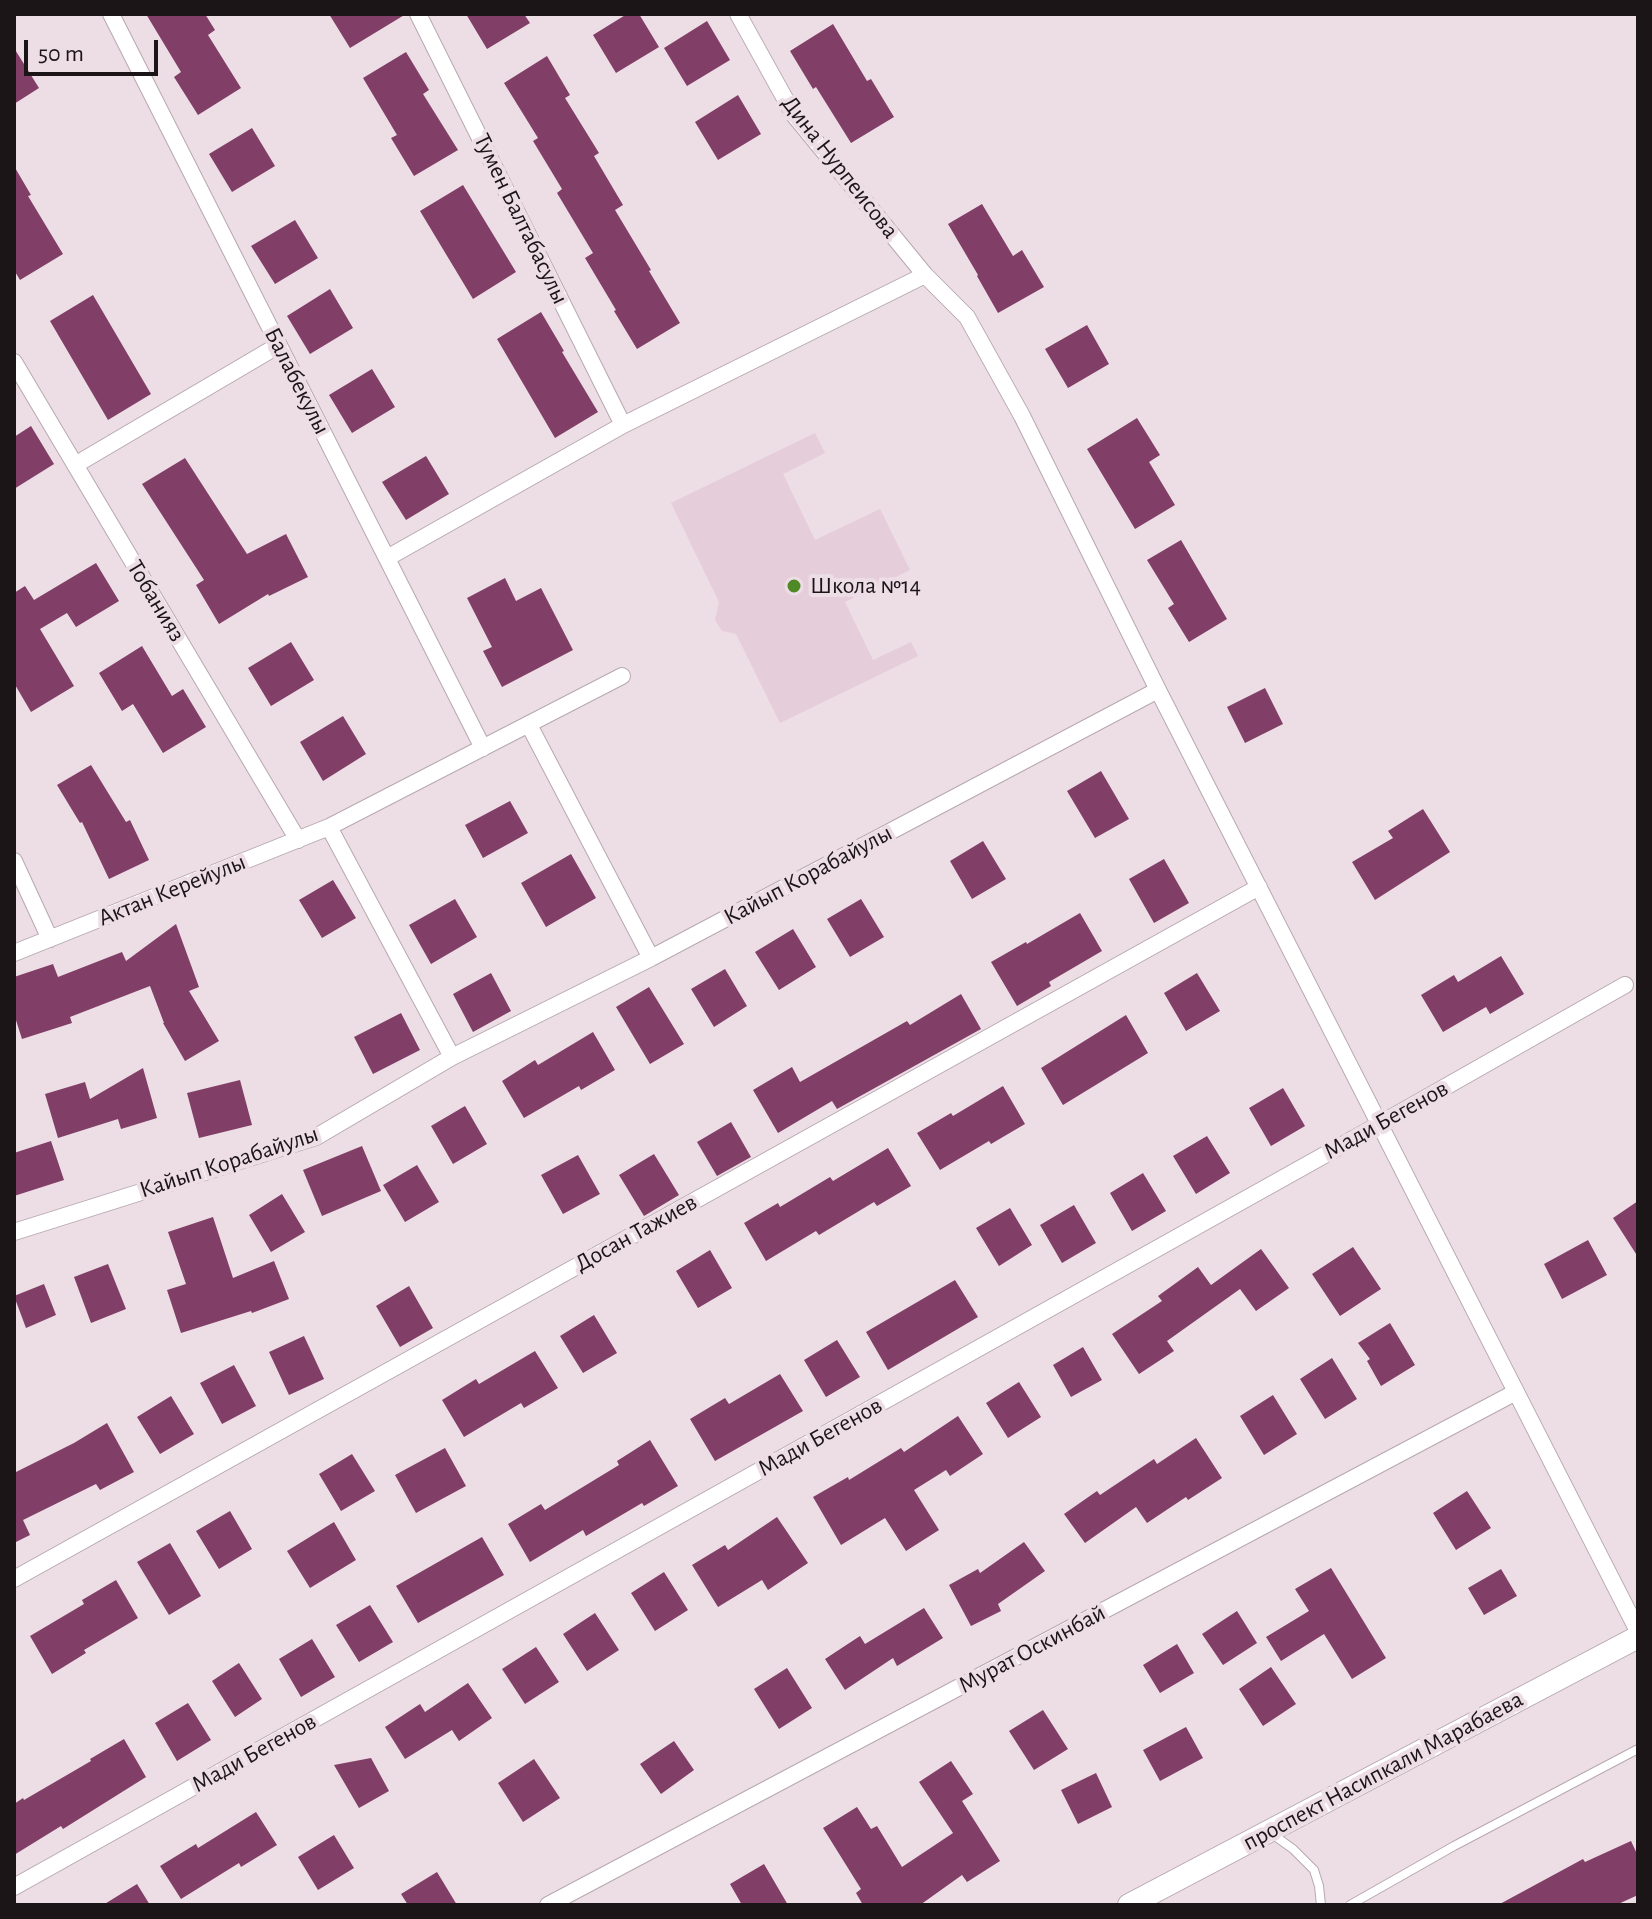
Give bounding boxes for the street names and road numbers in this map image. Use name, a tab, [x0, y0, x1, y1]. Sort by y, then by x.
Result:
street label: Дина Нурпеисова	[775, 90, 905, 244]
street label: Тумен Балтабасулы	[467, 129, 575, 309]
street label: Балабекулы	[258, 323, 336, 439]
street label: Тобанияз	[121, 555, 191, 647]
street label: Кайып Корабайулы	[719, 819, 897, 931]
street label: Актан Керейулы	[94, 847, 250, 933]
street label: Мади Бегенов	[1319, 1074, 1453, 1166]
street label: Кайып Корабайулы	[136, 1119, 322, 1205]
street label: Досан Тажиев	[570, 1188, 702, 1278]
street label: Мади Бегенов	[753, 1391, 887, 1483]
street label: Мурат Оскинбай	[954, 1598, 1110, 1700]
street label: проспект Насипкали Марабаева	[1238, 1685, 1528, 1857]
street label: Мади Бегенов	[187, 1707, 321, 1799]

